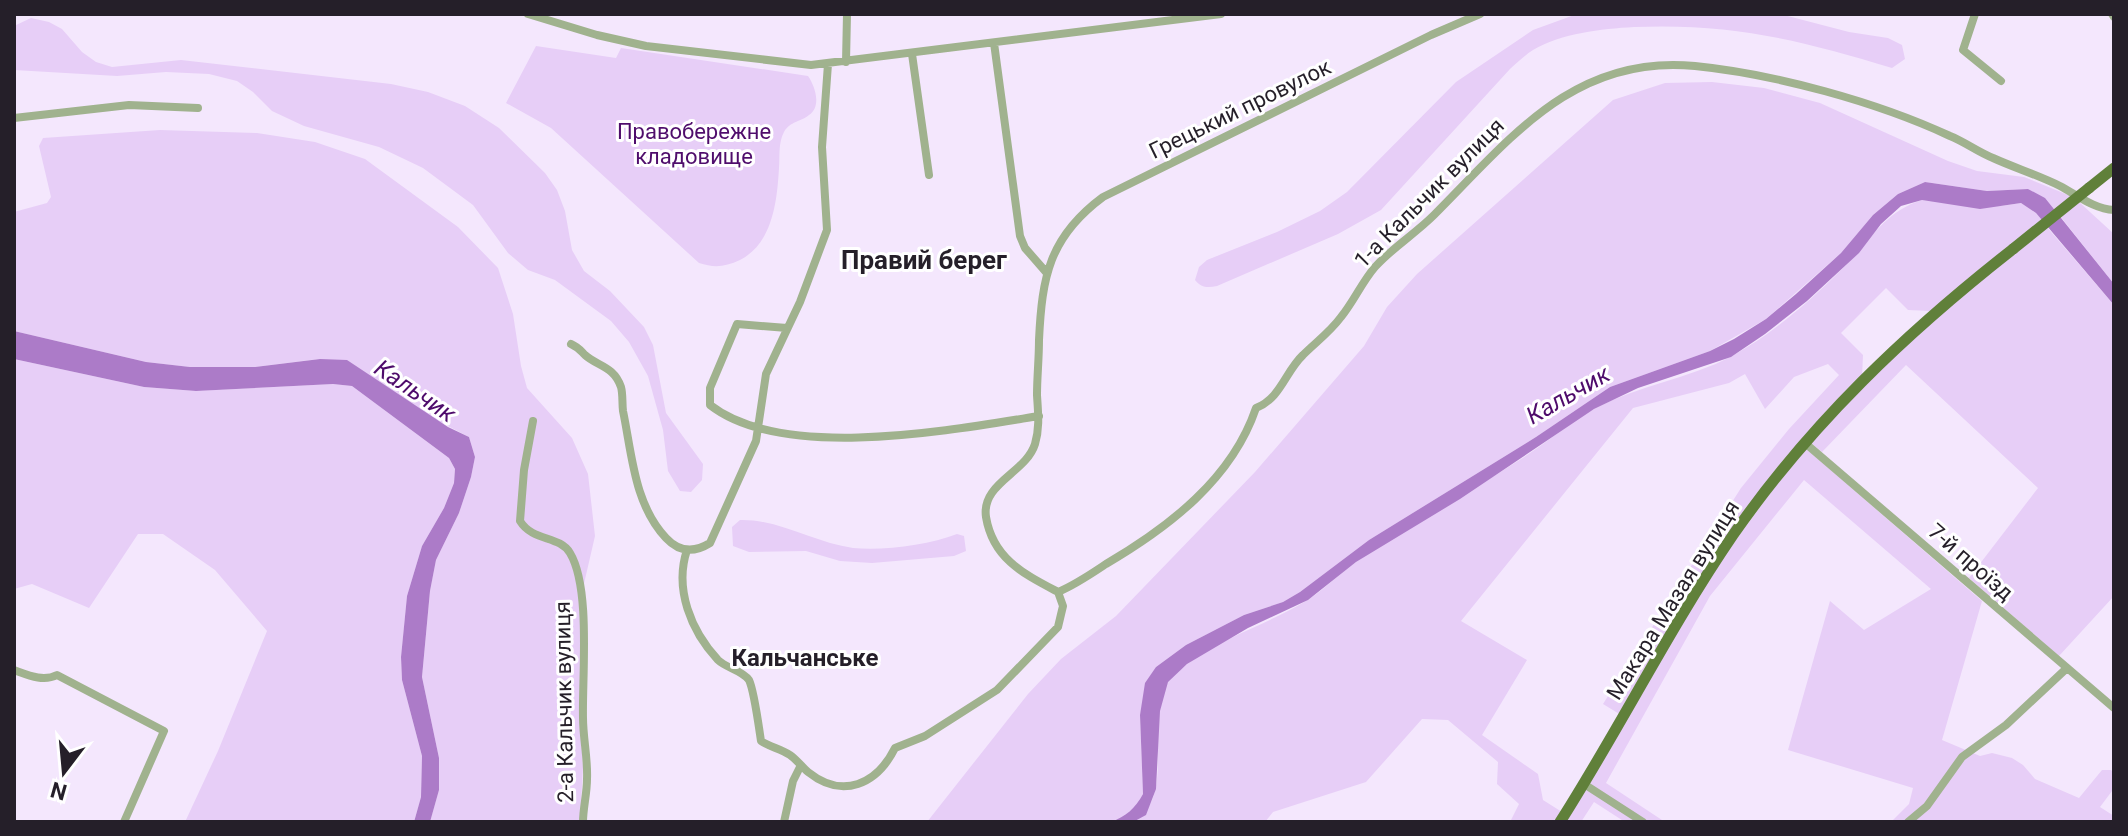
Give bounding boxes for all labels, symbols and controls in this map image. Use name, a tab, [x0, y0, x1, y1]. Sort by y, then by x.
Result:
street label: Грецький провулок	[1145, 54, 1335, 164]
street label: 1-а Кальчик вулиця	[1349, 113, 1509, 273]
park label: Правобережне кладовище	[617, 119, 771, 169]
district label: Правий берег	[841, 245, 1007, 275]
water label: Кальчик	[369, 354, 462, 429]
water label: Кальчик	[1521, 359, 1616, 430]
street label: Макара Мазая вулиця	[1602, 496, 1744, 704]
street label: 7-й проїзд	[1924, 518, 2018, 606]
street label: 2-а Кальчик вулиця	[550, 601, 578, 803]
district label: Кальчанське	[732, 644, 878, 672]
north arrow	[24, 732, 104, 812]
text: N	[48, 777, 70, 805]

